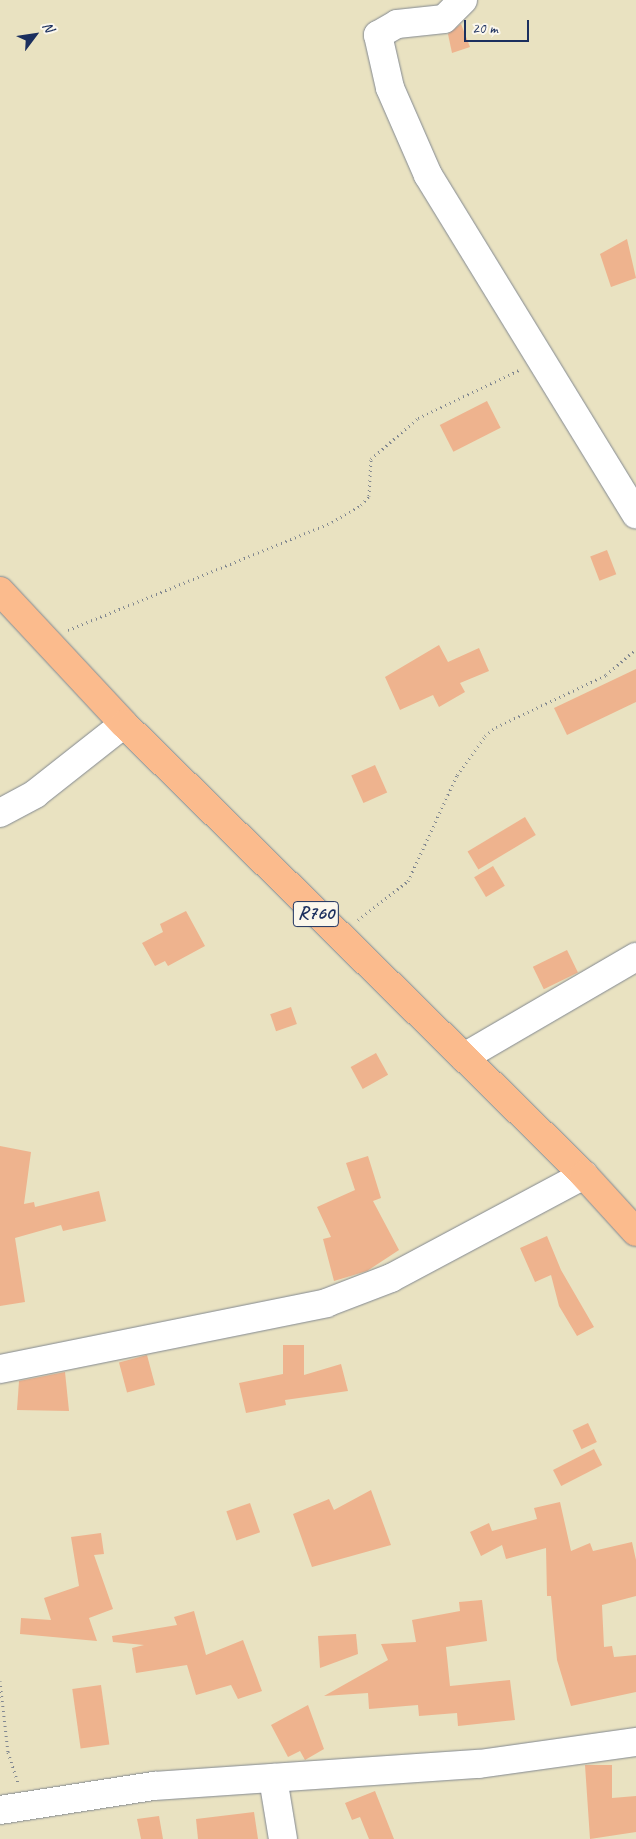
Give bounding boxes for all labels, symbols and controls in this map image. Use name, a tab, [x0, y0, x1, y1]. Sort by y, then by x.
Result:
north arrow	[10, 10, 60, 60]
scale bar	[466, 10, 531, 42]
text: N	[39, 19, 58, 35]
text: 20 m	[472, 19, 498, 38]
road number: R760	[292, 898, 340, 931]

